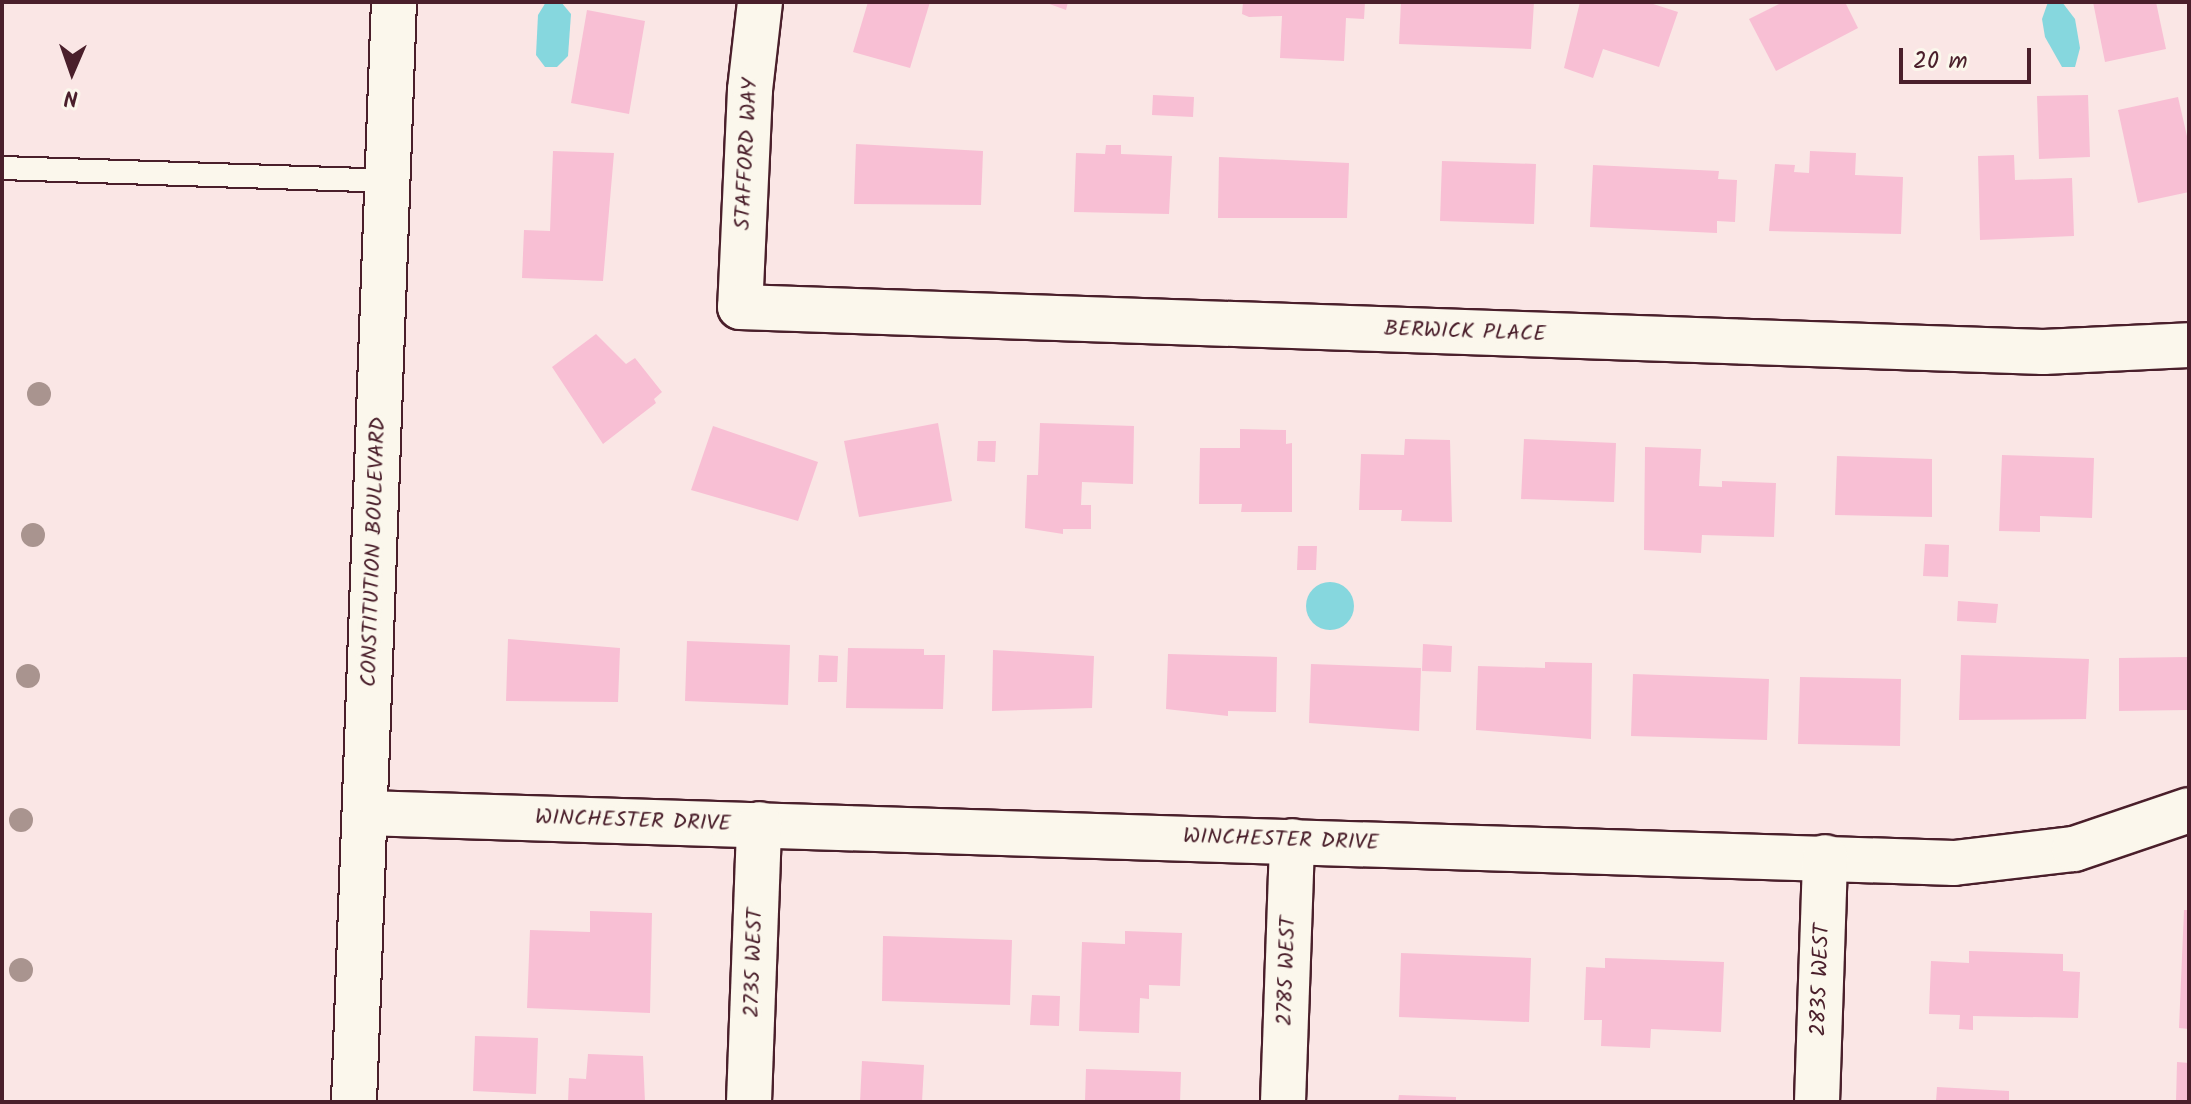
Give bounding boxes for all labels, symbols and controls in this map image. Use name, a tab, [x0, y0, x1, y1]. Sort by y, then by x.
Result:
north arrow	[32, 32, 112, 112]
scale bar	[1903, 32, 2035, 82]
text: 20 m	[1913, 42, 1968, 81]
street label: STAFFORD WAY	[730, 77, 764, 231]
text: N	[64, 79, 79, 114]
street label: BERWICK PLACE	[1384, 316, 1546, 348]
street label: CONSTITUTION BOULEVARD	[356, 417, 392, 687]
street label: WINCHESTER DRIVE	[535, 804, 731, 838]
street label: WINCHESTER DRIVE	[1183, 823, 1379, 857]
street label: 2735 WEST	[739, 908, 769, 1018]
street label: 2785 WEST	[1272, 915, 1302, 1027]
street label: 2835 WEST	[1806, 923, 1836, 1037]

